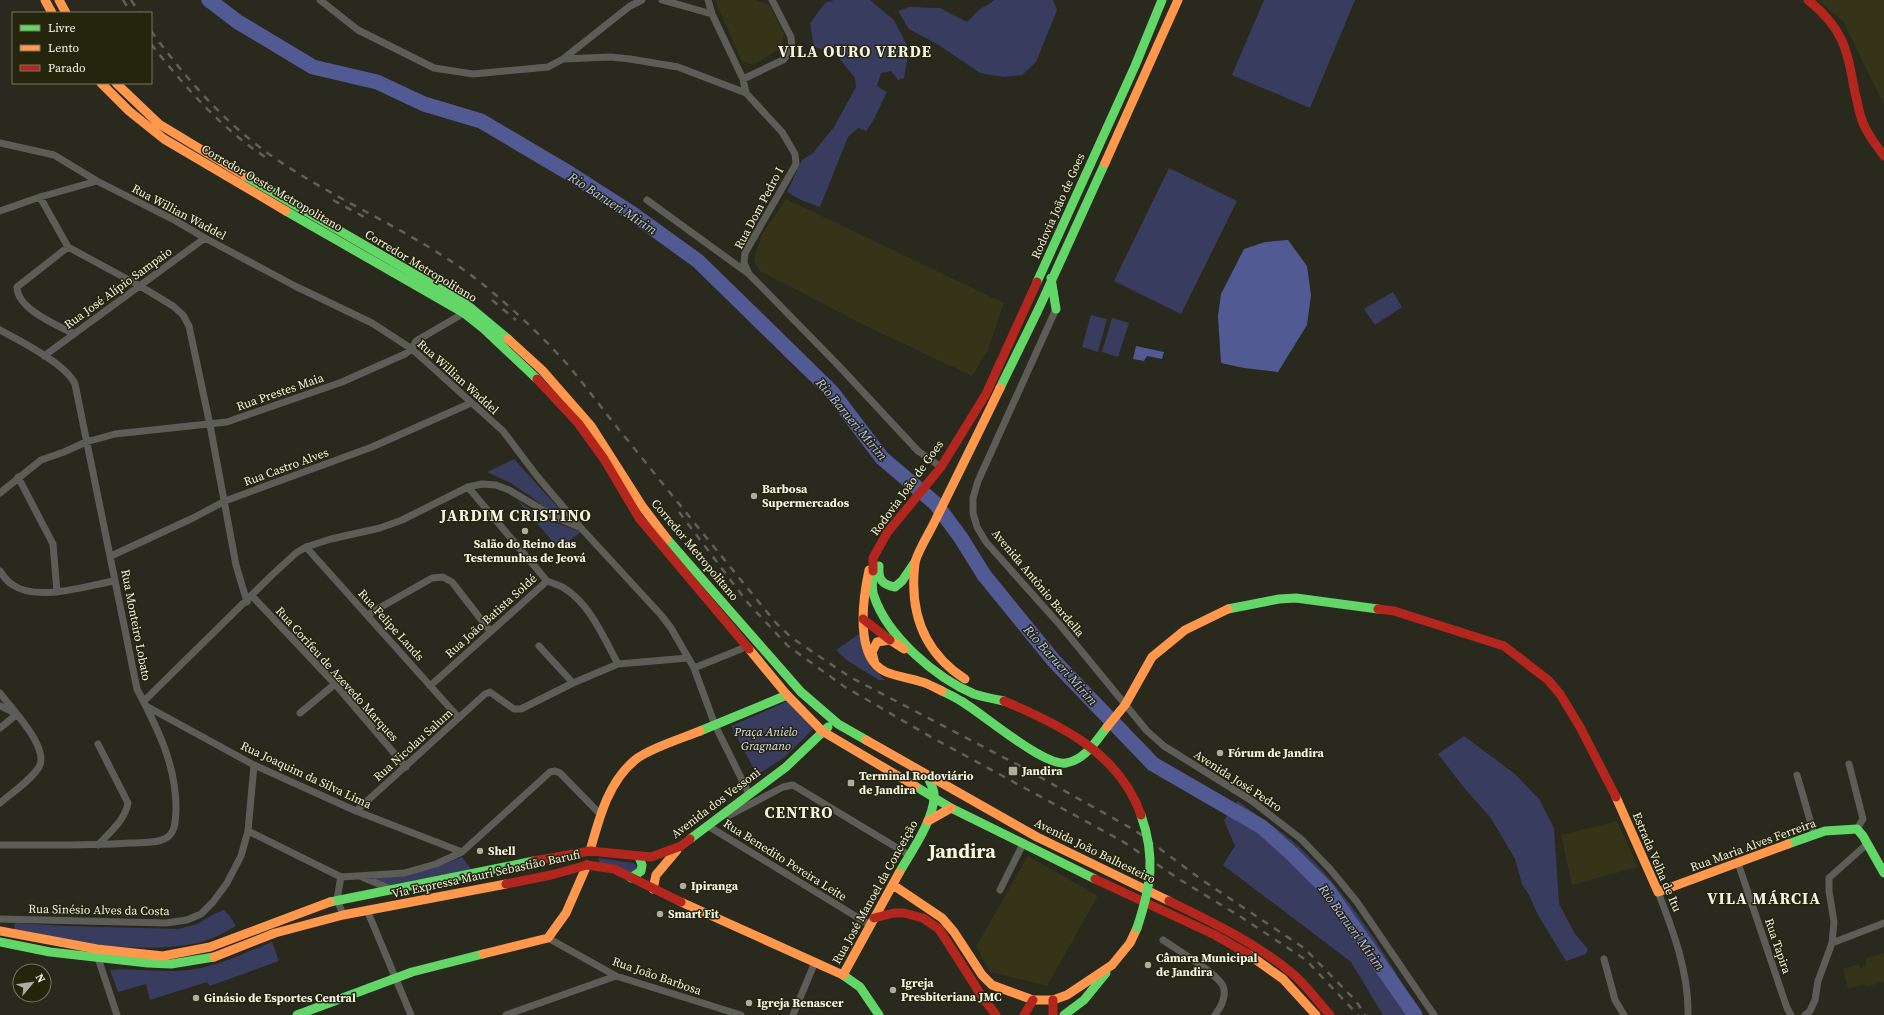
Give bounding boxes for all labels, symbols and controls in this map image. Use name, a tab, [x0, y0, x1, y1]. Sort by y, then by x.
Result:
legend	[12, 12, 152, 84]
text: Livre	[48, 20, 76, 36]
text: Lento	[48, 40, 79, 56]
district label: VILA OURO VERDE	[778, 40, 932, 62]
text: Parado	[48, 60, 86, 76]
street label: Corredor Oeste Metropolitano	[198, 141, 346, 235]
street label: Rodovia João de Goes	[1027, 151, 1089, 261]
street label: Rua Dom Pedro I	[731, 164, 787, 252]
water label: Rio Barueri Mirim	[564, 168, 661, 239]
street label: Rua Willian Waddel	[129, 180, 229, 244]
street label: Corredor Metropolitano	[362, 226, 480, 306]
street label: Rua José Alípio Sampaio	[61, 243, 175, 333]
street label: Rua Willian Waddel	[414, 336, 503, 418]
street label: Rua Prestes Maia	[234, 369, 327, 414]
water label: Rio Barueri Mirim	[812, 374, 891, 464]
street label: Rodovia João de Goes	[867, 437, 947, 539]
street label: Rua Castro Alves	[241, 444, 331, 490]
place label: Barbosa Supermercados	[762, 481, 850, 511]
marker: Barbosa Supermercados	[749, 491, 759, 501]
street label: Corredor Metropolitano	[648, 496, 743, 604]
district label: JARDIM CRISTINO	[439, 504, 592, 526]
marker: Salão do Reino das Testemunhas de Jeová	[520, 526, 530, 536]
street label: Avenida Antônio Bardella	[988, 526, 1088, 641]
place label: Salão do Reino das Testemunhas de Jeová	[464, 536, 587, 566]
street label: Rua Monteiro Lobato	[117, 568, 155, 682]
street label: Rua João Batista Soldé	[442, 571, 540, 661]
street label: Rua Felipe Lands	[354, 586, 428, 664]
street label: Rua Corifeu de Azevedo Marques	[272, 603, 402, 745]
water label: Rio Barueri Mirim	[1019, 621, 1101, 709]
street label: Rua Nicolau Salum	[370, 705, 456, 785]
park label: Praça Anielo Gragnano	[733, 724, 798, 754]
street label: Rua Joaquim da Silva Lima	[238, 738, 375, 813]
place label: Fórum de Jandira	[1228, 745, 1325, 761]
street label: Avenida José Pedro	[1191, 747, 1285, 816]
marker: Fórum de Jandira	[1215, 748, 1225, 758]
place label: Jandira	[1021, 763, 1063, 779]
street label: Avenida dos Vessoni	[668, 764, 764, 842]
marker: Jandira	[1007, 765, 1019, 777]
place label: Terminal Rodoviário de Jandira	[859, 768, 974, 798]
marker: Terminal Rodoviário de Jandira	[846, 778, 856, 788]
district label: CENTRO	[764, 801, 834, 823]
street label: Estrada Velha de Itu	[1629, 810, 1685, 914]
street label: Rua Benedito Pereira Leite	[720, 815, 850, 905]
street label: Avenida João Balhesteiro	[1032, 815, 1159, 887]
street label: Rua Maria Alves Ferreira	[1688, 815, 1819, 875]
street label: Rua José Manoel da Conceição	[829, 817, 922, 967]
district label: Jandira	[926, 837, 996, 865]
place label: Shell	[488, 843, 516, 859]
street label: Via Expressa Mauri Sebastião Barufi	[390, 846, 582, 902]
marker: Shell	[475, 846, 485, 856]
place label: Ipiranga	[691, 878, 739, 894]
water label: Rio Barueri Mirim	[1314, 880, 1389, 974]
marker: Ipiranga	[678, 881, 688, 891]
district label: VILA MÁRCIA	[1707, 887, 1821, 909]
street label: Rua Sinésio Alves da Costa	[28, 901, 171, 919]
place label: Smart Fit	[668, 906, 720, 922]
marker: Smart Fit	[655, 909, 665, 919]
street label: Rua Tapira	[1761, 916, 1795, 977]
place label: Câmara Municipal de Jandira	[1156, 950, 1258, 980]
street label: Rua João Barbosa	[610, 953, 705, 999]
marker: Câmara Municipal de Jandira	[1143, 960, 1153, 970]
north arrow	[12, 963, 52, 1003]
text: N	[32, 971, 49, 986]
place label: Igreja Presbiteriana JMC	[901, 975, 1002, 1005]
marker: Igreja Presbiteriana JMC	[888, 985, 898, 995]
place label: Ginásio de Esportes Central	[204, 990, 356, 1006]
marker: Ginásio de Esportes Central	[191, 993, 201, 1003]
place label: Igreja Renascer	[757, 995, 844, 1011]
marker: Igreja Renascer	[744, 998, 754, 1008]

